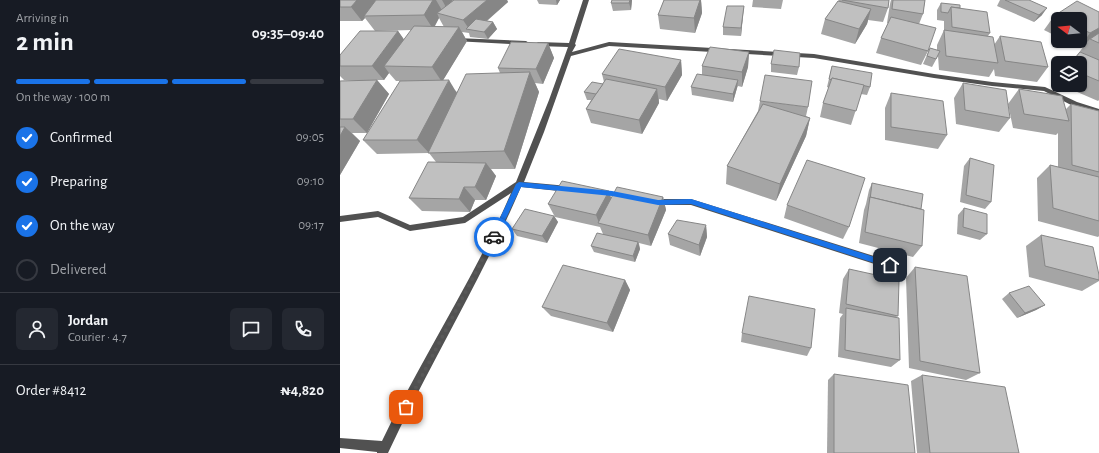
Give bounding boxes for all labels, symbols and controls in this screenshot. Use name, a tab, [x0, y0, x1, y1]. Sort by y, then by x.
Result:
text: Arriving in	[16, 12, 69, 25]
north arrow	[1051, 12, 1087, 48]
map controls	[1051, 12, 1087, 92]
text: 09:35–09:40	[252, 26, 324, 41]
text: 2 min	[16, 29, 74, 55]
button: layers	[1051, 56, 1087, 92]
text: On the way · 100 m	[16, 91, 110, 104]
icon: check	[16, 127, 38, 149]
text: Confirmed	[50, 130, 112, 145]
text: 09:05	[296, 131, 324, 144]
icon: check	[16, 171, 38, 193]
text: Preparing	[50, 174, 107, 189]
text: 09:10	[297, 175, 324, 188]
icon: check	[16, 215, 38, 237]
courier	[474, 217, 514, 257]
text: On the way	[50, 218, 115, 233]
text: 09:17	[298, 219, 324, 232]
icon: car	[483, 226, 505, 248]
pin	[873, 248, 907, 282]
icon: home	[879, 254, 901, 276]
text: Delivered	[50, 262, 107, 277]
button: person	[16, 308, 58, 350]
button: chat	[230, 308, 272, 350]
button: phone	[282, 308, 324, 350]
text: Jordan	[68, 313, 108, 328]
text: Courier · 4.7	[68, 331, 127, 344]
text: Order #8412	[16, 383, 86, 398]
text: ₦4,820	[280, 383, 324, 398]
pin	[389, 390, 423, 424]
icon: bag	[395, 396, 417, 418]

